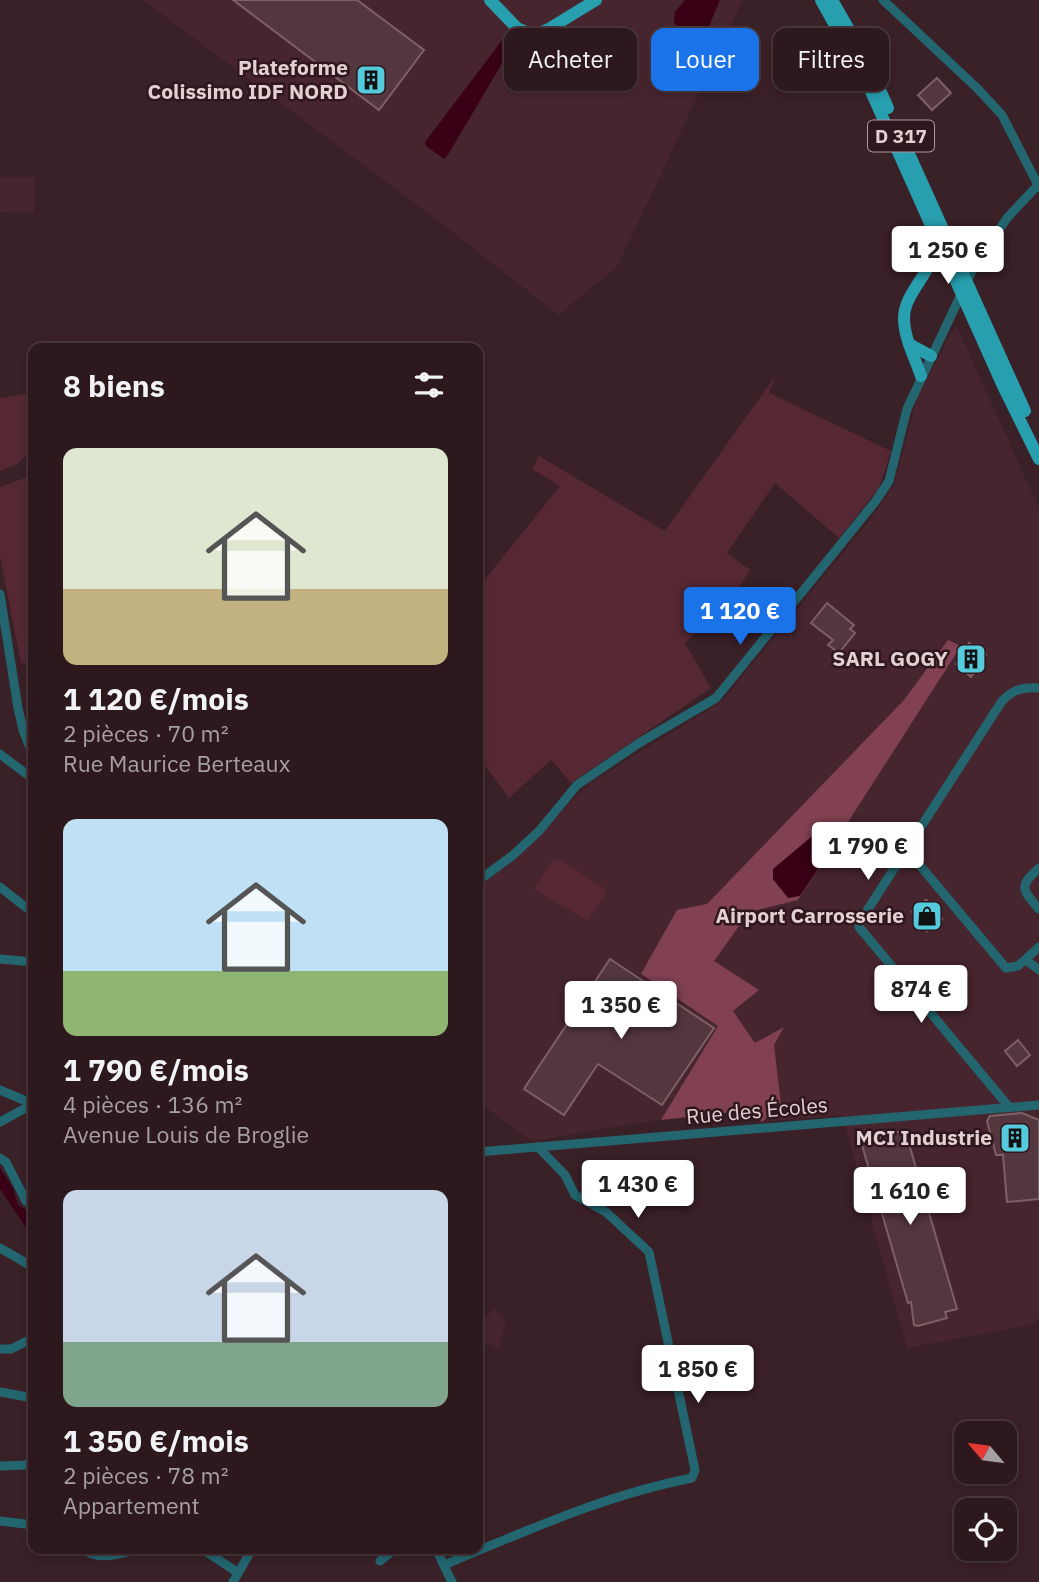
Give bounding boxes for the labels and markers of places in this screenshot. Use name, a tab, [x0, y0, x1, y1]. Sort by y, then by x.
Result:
place label: Plateforme Colissimo IDF NORD	[148, 53, 348, 105]
building icon: Plateforme Colissimo IDF NORD	[354, 63, 388, 97]
pin: 1 250 €	[883, 226, 1013, 286]
pin: 1 120 €	[675, 588, 805, 647]
building icon: SARL GOGY	[954, 642, 988, 676]
place label: SARL GOGY	[832, 644, 948, 672]
pin: 1 790 €	[803, 822, 933, 882]
shop icon: Airport Carrosserie	[910, 899, 944, 933]
place label: Airport Carrosserie	[716, 901, 904, 929]
pin: 874 €	[872, 965, 970, 1025]
pin: 1 350 €	[556, 982, 686, 1041]
building icon: MCI Industrie	[998, 1121, 1032, 1155]
place label: MCI Industrie	[855, 1123, 992, 1151]
pin: 1 430 €	[573, 1160, 703, 1220]
pin: 1 610 €	[845, 1168, 975, 1227]
pin: 1 850 €	[633, 1346, 763, 1405]

